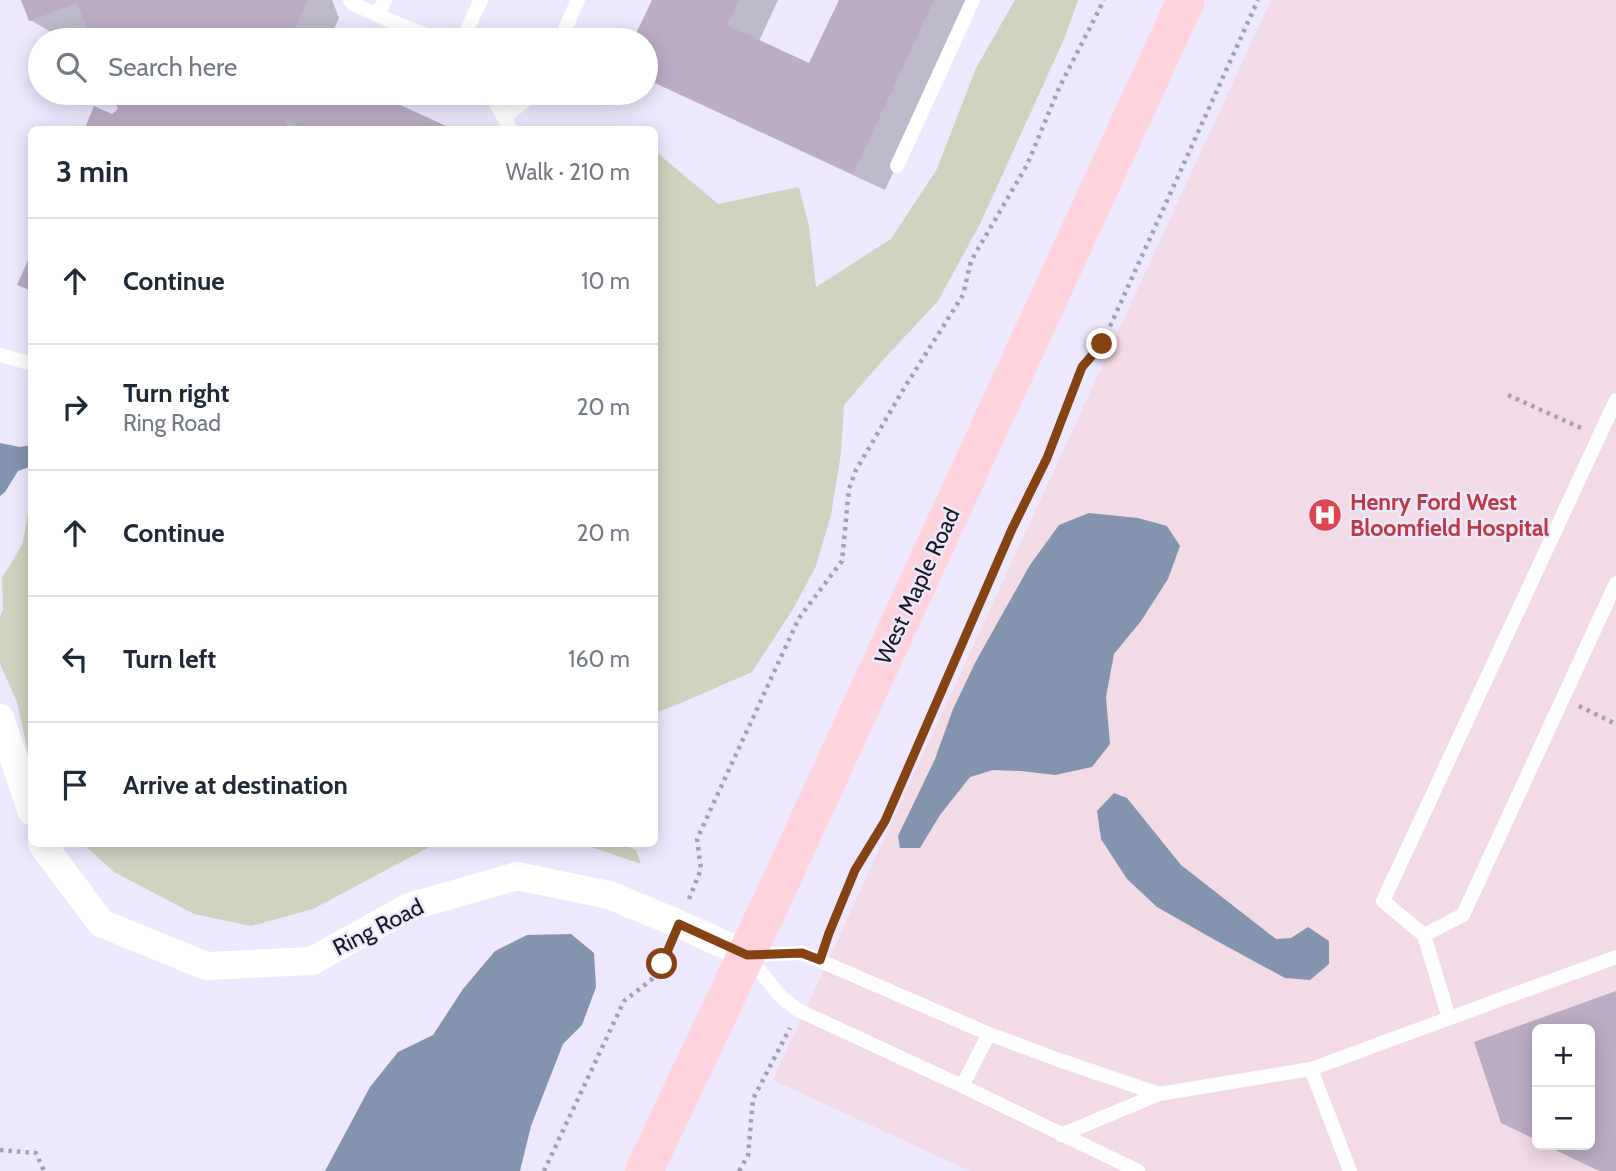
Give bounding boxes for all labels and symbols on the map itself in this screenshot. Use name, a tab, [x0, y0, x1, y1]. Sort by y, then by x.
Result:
route end	[1086, 328, 1117, 359]
place label: Henry Ford West Bloomfield Hospital	[1350, 488, 1549, 542]
hospital icon: Henry Ford West Bloomfield Hospital	[1306, 496, 1344, 534]
street label: West Maple Road	[868, 503, 966, 669]
street label: Ring Road	[328, 892, 428, 962]
route start	[646, 948, 677, 979]

